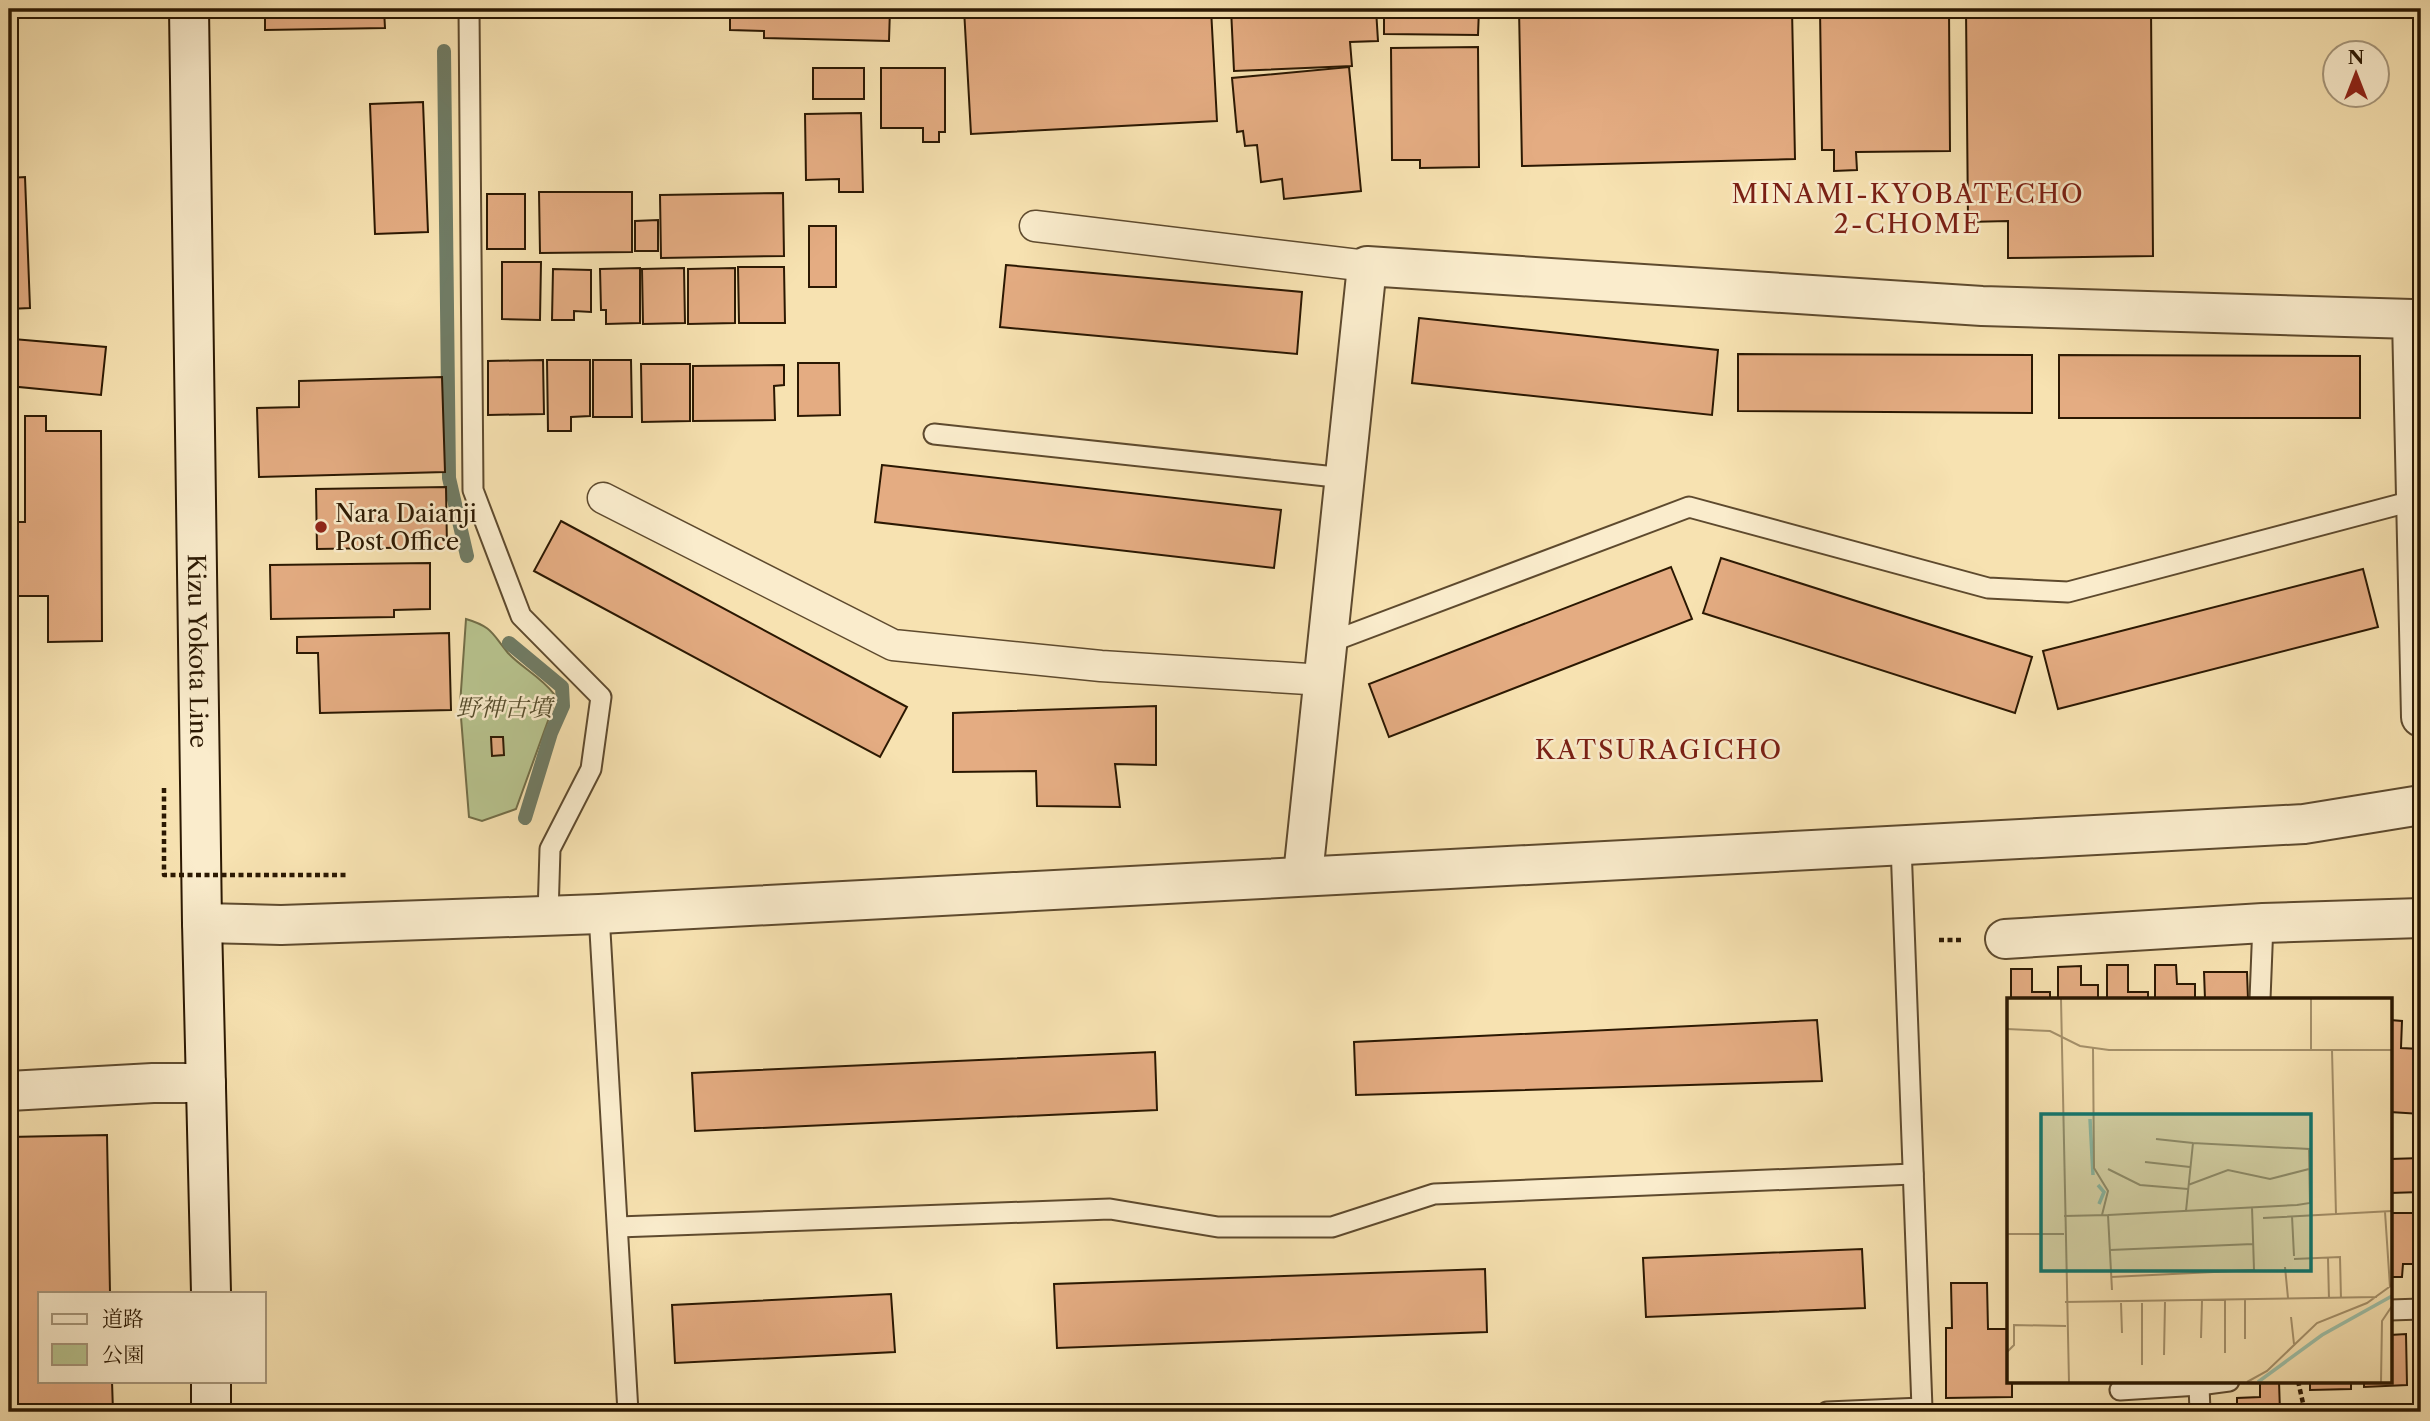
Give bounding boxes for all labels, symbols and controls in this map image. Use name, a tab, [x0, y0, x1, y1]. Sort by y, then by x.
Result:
north arrow	[2322, 38, 2392, 108]
text: N	[2348, 46, 2364, 69]
district label: MINAMI-KYOBATECHO 2-CHOME	[1731, 178, 2085, 240]
place label: Nara Daianji Post Office	[335, 499, 477, 556]
marker: Nara Daianji Post Office	[313, 519, 329, 535]
street label: Kizu Yokota Line	[182, 554, 214, 748]
park label: 野神古墳	[456, 693, 555, 722]
district label: KATSURAGICHO	[1535, 734, 1783, 766]
inset map	[2007, 998, 2392, 1382]
legend	[38, 1292, 266, 1382]
text: 道路	[102, 1306, 144, 1331]
text: 公園	[102, 1342, 144, 1367]

